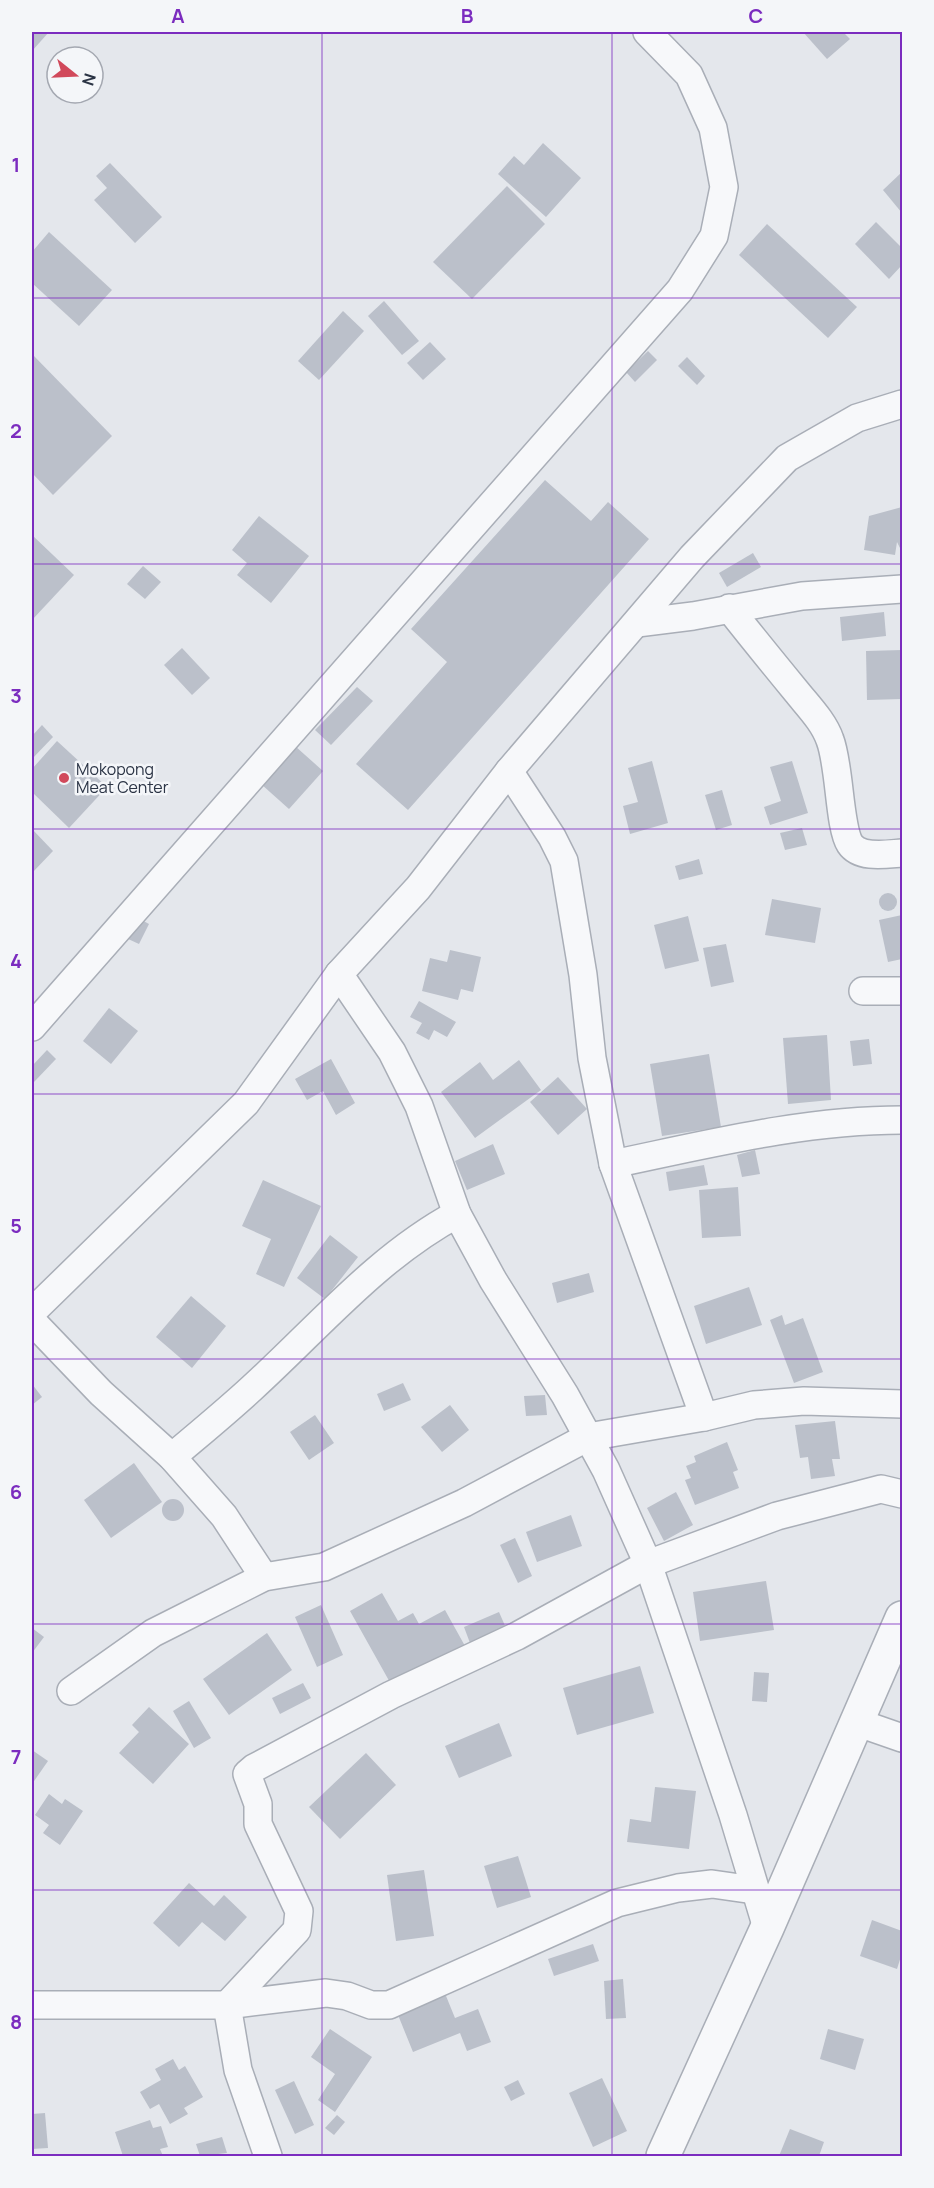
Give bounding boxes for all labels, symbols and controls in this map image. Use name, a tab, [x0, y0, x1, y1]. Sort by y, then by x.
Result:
text: A	[171, 2, 185, 29]
text: B	[461, 2, 474, 29]
text: C	[749, 2, 763, 29]
north arrow	[45, 45, 105, 105]
text: N	[77, 71, 102, 89]
text: 1	[12, 151, 20, 178]
text: 2	[10, 417, 22, 444]
text: 3	[10, 682, 22, 709]
place label: Mokopong Meat Center	[76, 758, 169, 798]
marker: Mokopong Meat Center	[57, 771, 71, 785]
text: 4	[10, 947, 22, 974]
text: 5	[10, 1212, 22, 1239]
text: 6	[10, 1478, 22, 1505]
text: 7	[11, 1743, 21, 1770]
text: 8	[10, 2008, 22, 2035]

